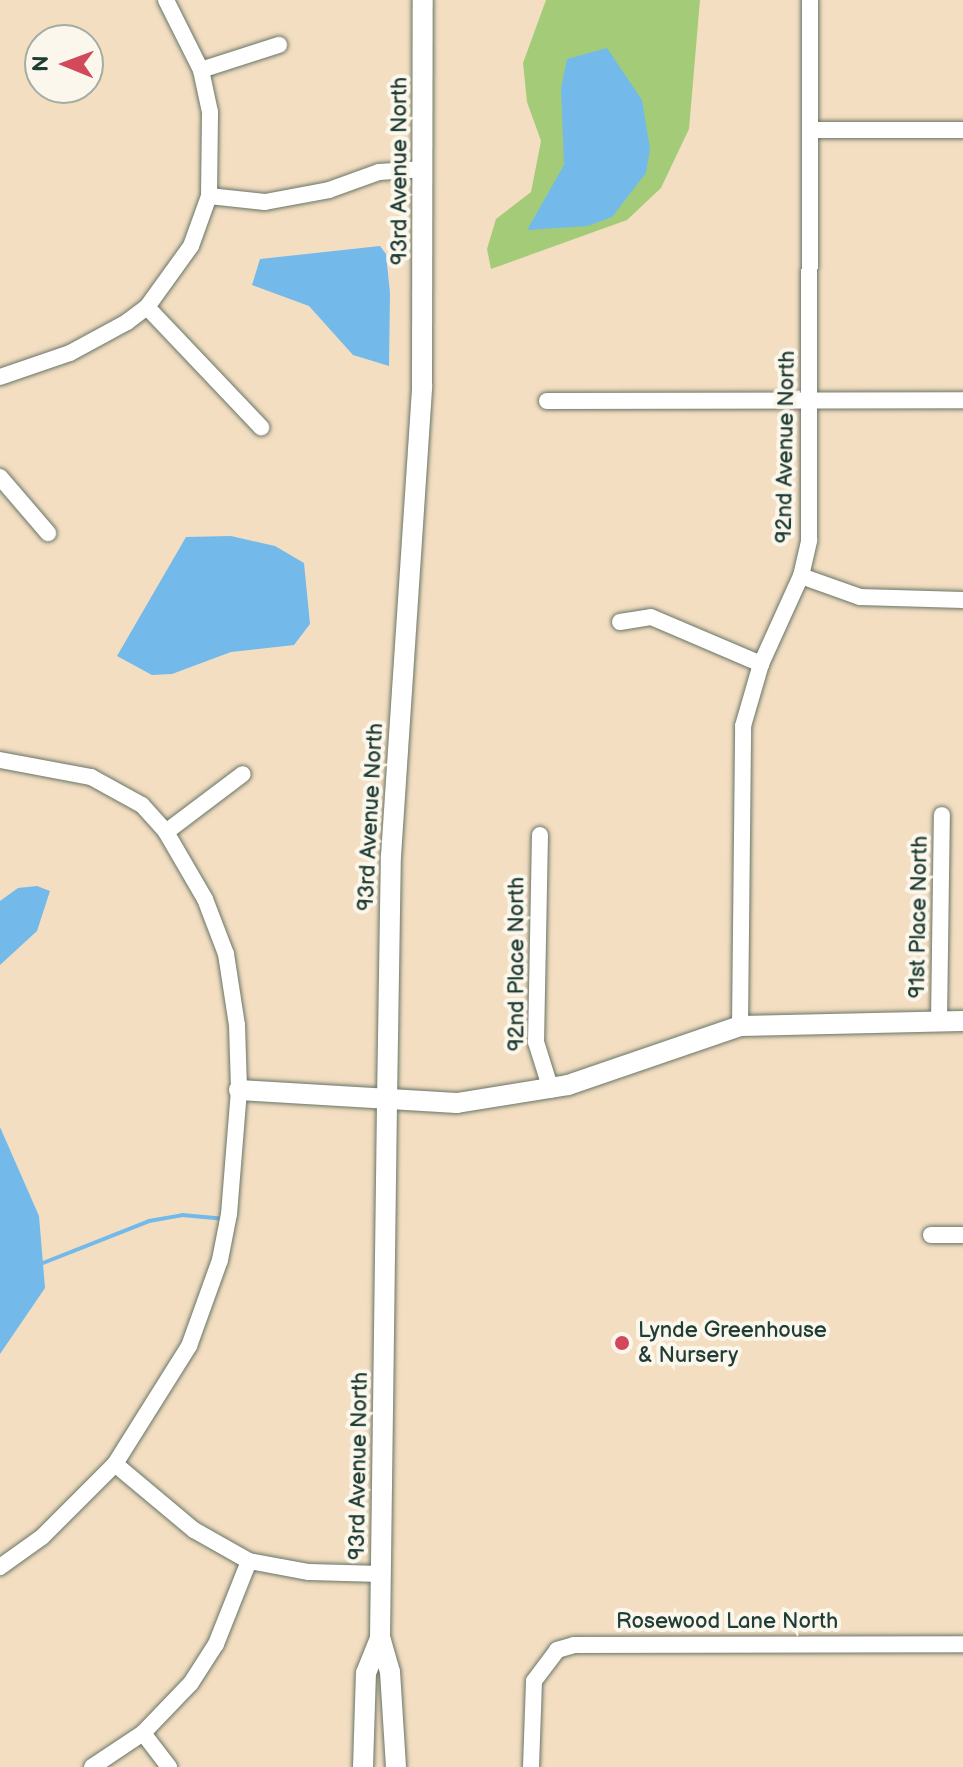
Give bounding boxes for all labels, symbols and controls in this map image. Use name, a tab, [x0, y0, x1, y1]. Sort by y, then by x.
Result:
north arrow	[24, 24, 104, 104]
text: N	[28, 55, 55, 72]
street label: 93rd Avenue North	[387, 77, 413, 265]
street label: 92nd Avenue North	[771, 351, 801, 543]
street label: 93rd Avenue North	[353, 722, 389, 912]
street label: 91st Place North	[904, 835, 934, 999]
street label: 92nd Place North	[504, 877, 530, 1051]
place label: Lynde Greenhouse & Nursery	[638, 1317, 827, 1368]
marker: Lynde Greenhouse & Nursery	[613, 1334, 631, 1352]
street label: 93rd Avenue North	[344, 1372, 374, 1560]
street label: Rosewood Lane North	[616, 1609, 838, 1635]

